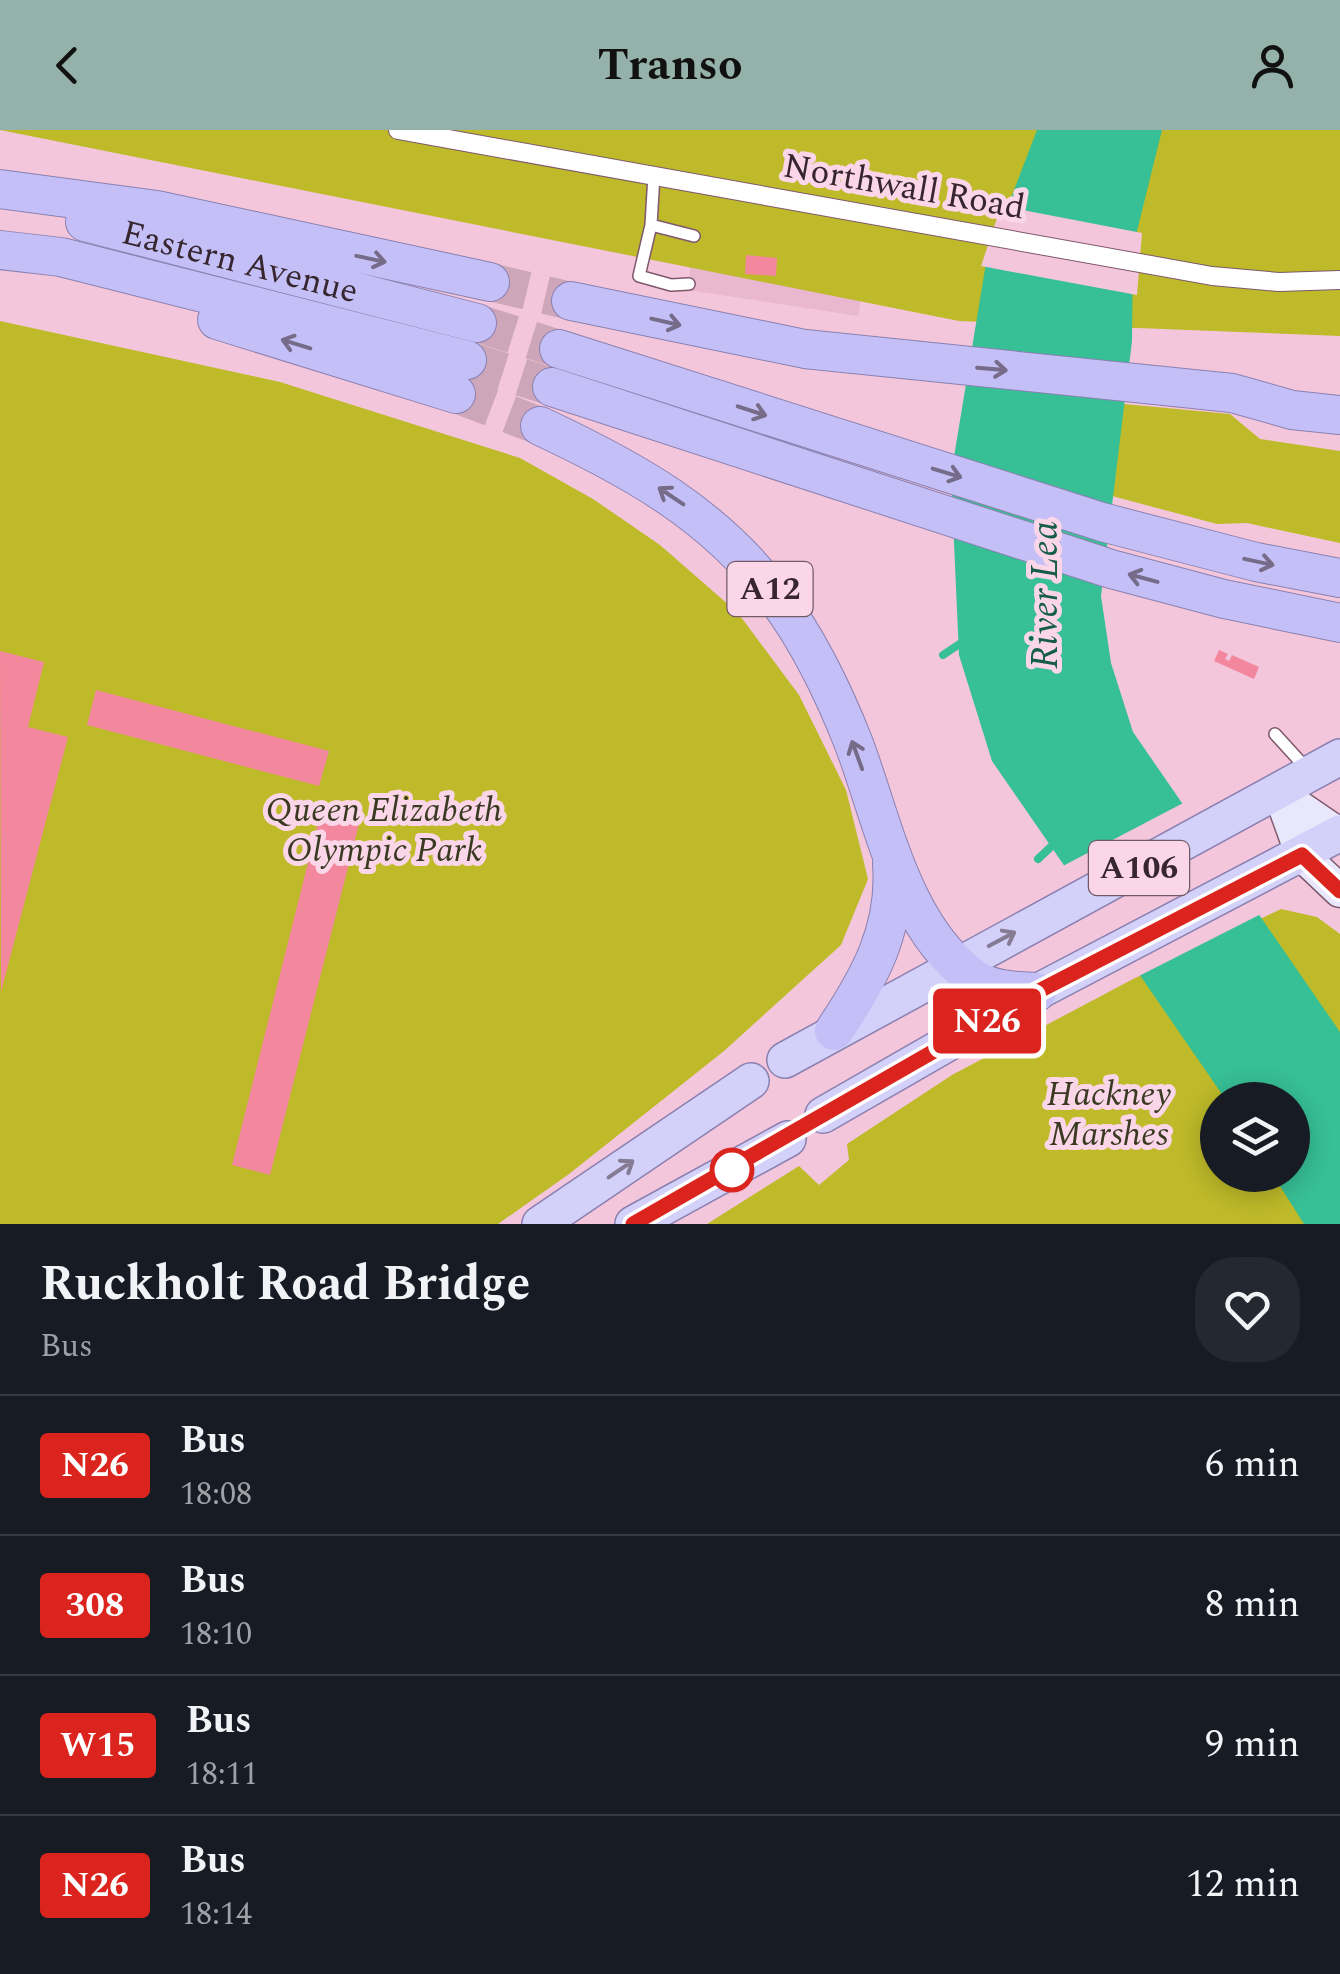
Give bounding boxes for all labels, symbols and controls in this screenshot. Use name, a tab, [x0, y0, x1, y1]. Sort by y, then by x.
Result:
text: Transo	[597, 31, 743, 100]
icon: back	[40, 38, 95, 93]
icon: person	[1245, 38, 1300, 93]
street label: Northwall Road	[779, 140, 1029, 234]
street label: Eastern Avenue	[116, 206, 364, 318]
one-way arrow	[354, 250, 386, 269]
one-way arrow	[649, 314, 681, 332]
one-way arrow	[281, 334, 312, 352]
one-way arrow	[976, 359, 1008, 378]
one-way arrow	[736, 403, 767, 421]
one-way arrow	[931, 465, 962, 483]
one-way arrow	[657, 486, 685, 507]
water label: River Lea	[1017, 521, 1075, 669]
one-way arrow	[1242, 554, 1274, 572]
road number: A12	[728, 562, 812, 616]
one-way arrow	[1128, 567, 1159, 586]
one-way arrow	[847, 740, 865, 771]
park label: Queen Elizabeth Olympic Park	[266, 784, 502, 877]
road number: A106	[1089, 841, 1189, 895]
one-way arrow	[987, 929, 1017, 948]
line badge: N26	[930, 988, 1044, 1054]
text: N26	[953, 995, 1021, 1048]
park label: Hackney Marshes	[1047, 1068, 1172, 1161]
map controls	[1200, 1082, 1310, 1192]
button: layers	[1200, 1082, 1310, 1192]
unlabelled marker	[711, 1149, 753, 1191]
one-way arrow	[607, 1159, 635, 1180]
text: Ruckholt Road Bridge	[40, 1248, 530, 1321]
button: heart	[1195, 1257, 1300, 1362]
text: Bus	[40, 1322, 93, 1371]
text: Bus	[180, 1412, 246, 1470]
text: 6 min	[1205, 1436, 1300, 1494]
text: N26	[61, 1439, 129, 1492]
text: 18:08	[180, 1470, 252, 1519]
text: Bus	[180, 1552, 246, 1610]
text: 8 min	[1205, 1576, 1300, 1634]
text: 308	[66, 1579, 124, 1632]
text: 18:10	[180, 1610, 252, 1659]
text: Bus	[186, 1692, 252, 1750]
text: 9 min	[1205, 1716, 1300, 1774]
text: W15	[60, 1719, 136, 1772]
text: 18:11	[186, 1750, 258, 1799]
text: Bus	[180, 1832, 246, 1890]
text: 12 min	[1186, 1856, 1300, 1914]
text: N26	[61, 1859, 129, 1912]
text: 18:14	[180, 1890, 252, 1939]

